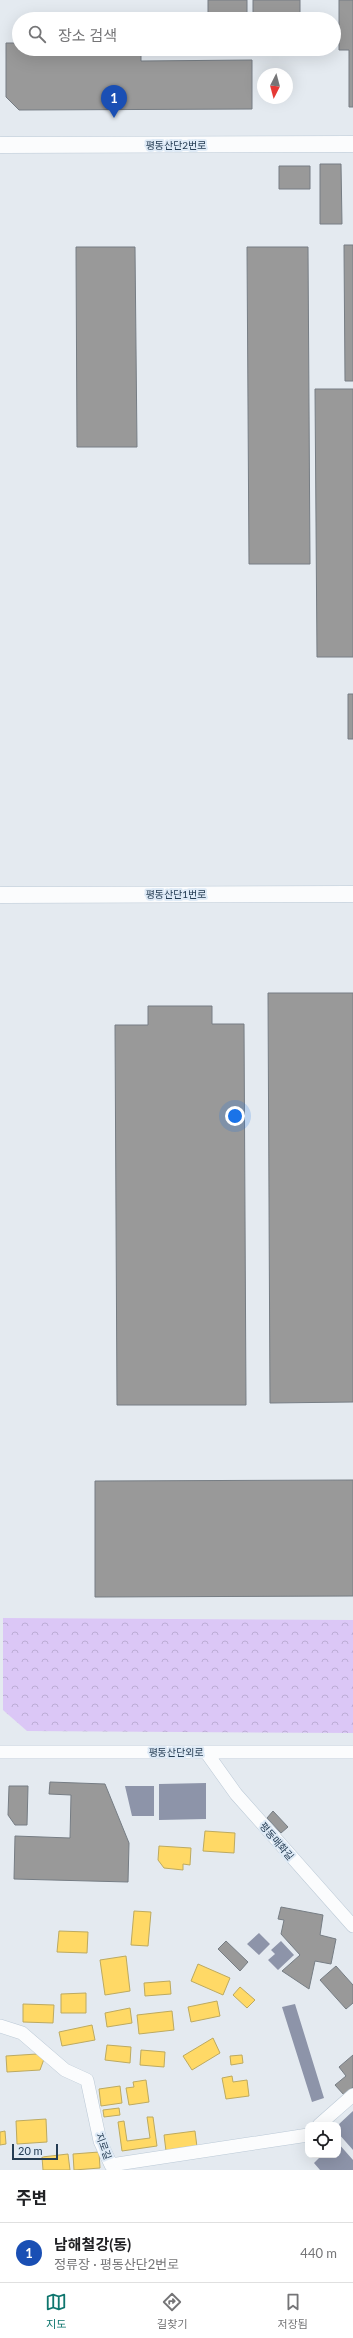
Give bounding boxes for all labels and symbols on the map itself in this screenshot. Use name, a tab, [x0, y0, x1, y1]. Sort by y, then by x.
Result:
north arrow	[257, 68, 293, 104]
pin: 1	[101, 85, 127, 118]
street label: 평동산단2번로	[145, 139, 207, 151]
street label: 평동산단1번로	[145, 888, 207, 900]
your location	[225, 1106, 245, 1126]
street label: 평동산단외로	[148, 1746, 204, 1758]
street label: 평동매화길	[257, 1820, 297, 1862]
street label: 지로길	[94, 2131, 114, 2161]
scale bar	[12, 2142, 58, 2161]

